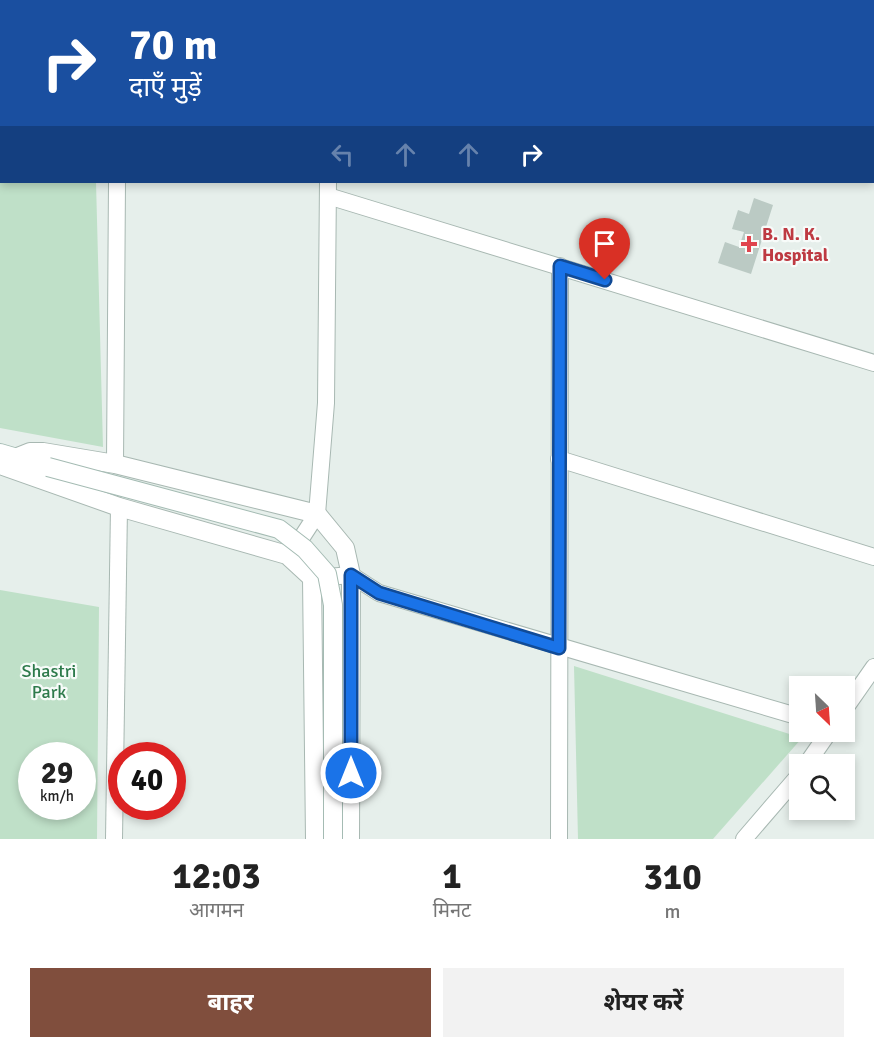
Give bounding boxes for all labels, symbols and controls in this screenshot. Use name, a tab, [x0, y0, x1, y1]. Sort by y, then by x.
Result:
text: 70 m	[129, 20, 218, 71]
icon: right	[30, 24, 108, 102]
text: दाएँ मुड़ें	[129, 71, 202, 104]
icon: left	[326, 138, 359, 171]
icon: ahead	[389, 138, 422, 171]
icon: ahead	[452, 138, 485, 171]
icon: right	[515, 138, 548, 171]
pin	[579, 218, 630, 280]
place label: B. N. K. Hospital	[762, 223, 829, 266]
icon: arrive	[588, 227, 621, 260]
marker: B. N. K. Hospital	[740, 235, 758, 253]
park label: Shastri Park	[22, 660, 76, 703]
north arrow	[789, 676, 855, 742]
map controls	[789, 676, 855, 820]
position arrow	[319, 741, 383, 805]
speed limit sign: 40	[108, 742, 186, 820]
button: search	[789, 754, 855, 820]
text: 29	[41, 755, 73, 792]
text: km/h	[40, 787, 74, 805]
text: 12:03	[172, 854, 261, 899]
text: 1	[442, 854, 462, 899]
text: 310	[643, 855, 702, 900]
text: आगमन	[189, 898, 244, 923]
text: मिनट	[433, 898, 471, 923]
text: m	[665, 899, 681, 924]
button: बाहर	[30, 968, 431, 1037]
button: शेयर करें	[443, 968, 844, 1037]

